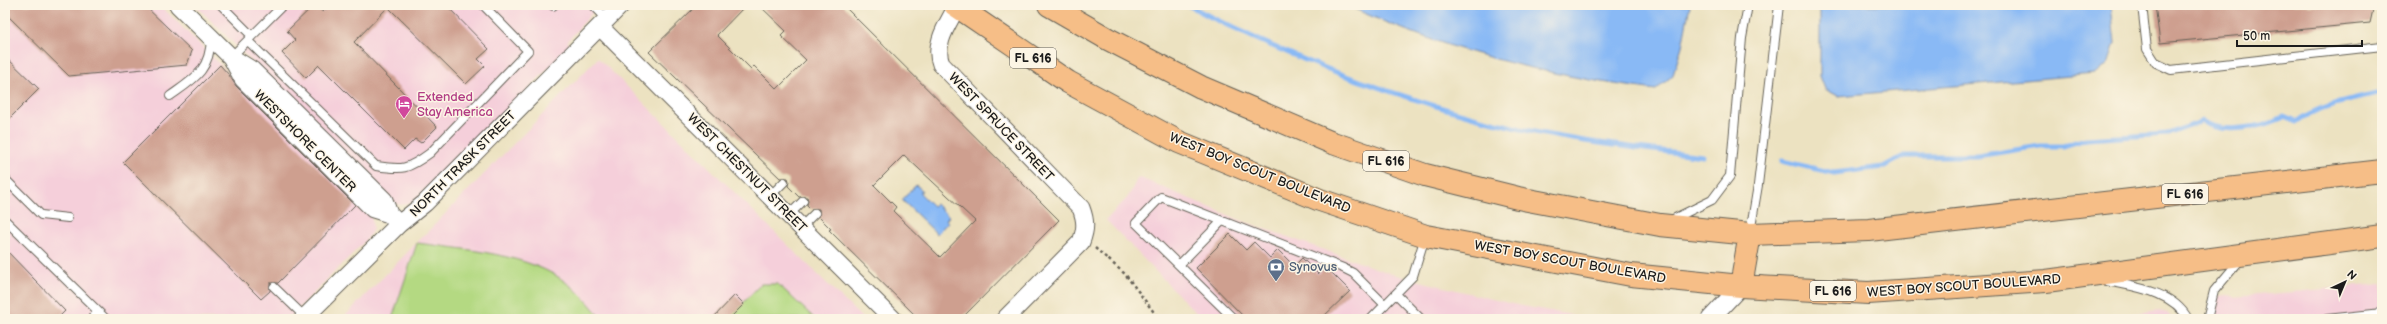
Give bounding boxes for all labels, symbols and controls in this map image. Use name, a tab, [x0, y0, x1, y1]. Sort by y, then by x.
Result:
scale bar	[2237, 22, 2362, 48]
text: 50 m	[2243, 29, 2270, 44]
road number: FL 616	[1010, 48, 1056, 68]
street label: WEST SPRUCE STREET	[945, 69, 1057, 185]
street label: WESTSHORE CENTER	[251, 87, 359, 195]
place label: Extended Stay America	[417, 89, 493, 120]
hotel icon: Extended Stay America	[394, 94, 414, 119]
street label: NORTH TRASK STREET	[407, 107, 520, 220]
street label: WEST CHESTNUT STREET	[684, 110, 810, 236]
street label: WEST BOY SCOUT BOULEVARD	[1167, 129, 1353, 217]
road number: FL 616	[1363, 151, 1409, 171]
road number: FL 616	[2162, 184, 2208, 204]
street label: WEST BOY SCOUT BOULEVARD	[1473, 237, 1667, 287]
bank icon: Synovus	[1266, 257, 1286, 282]
place label: Synovus	[1289, 259, 1338, 275]
north arrow	[2325, 262, 2365, 302]
text: N	[2344, 268, 2359, 283]
street label: WEST BOY SCOUT BOULEVARD	[1867, 271, 2061, 301]
road number: FL 616	[1810, 281, 1856, 301]

